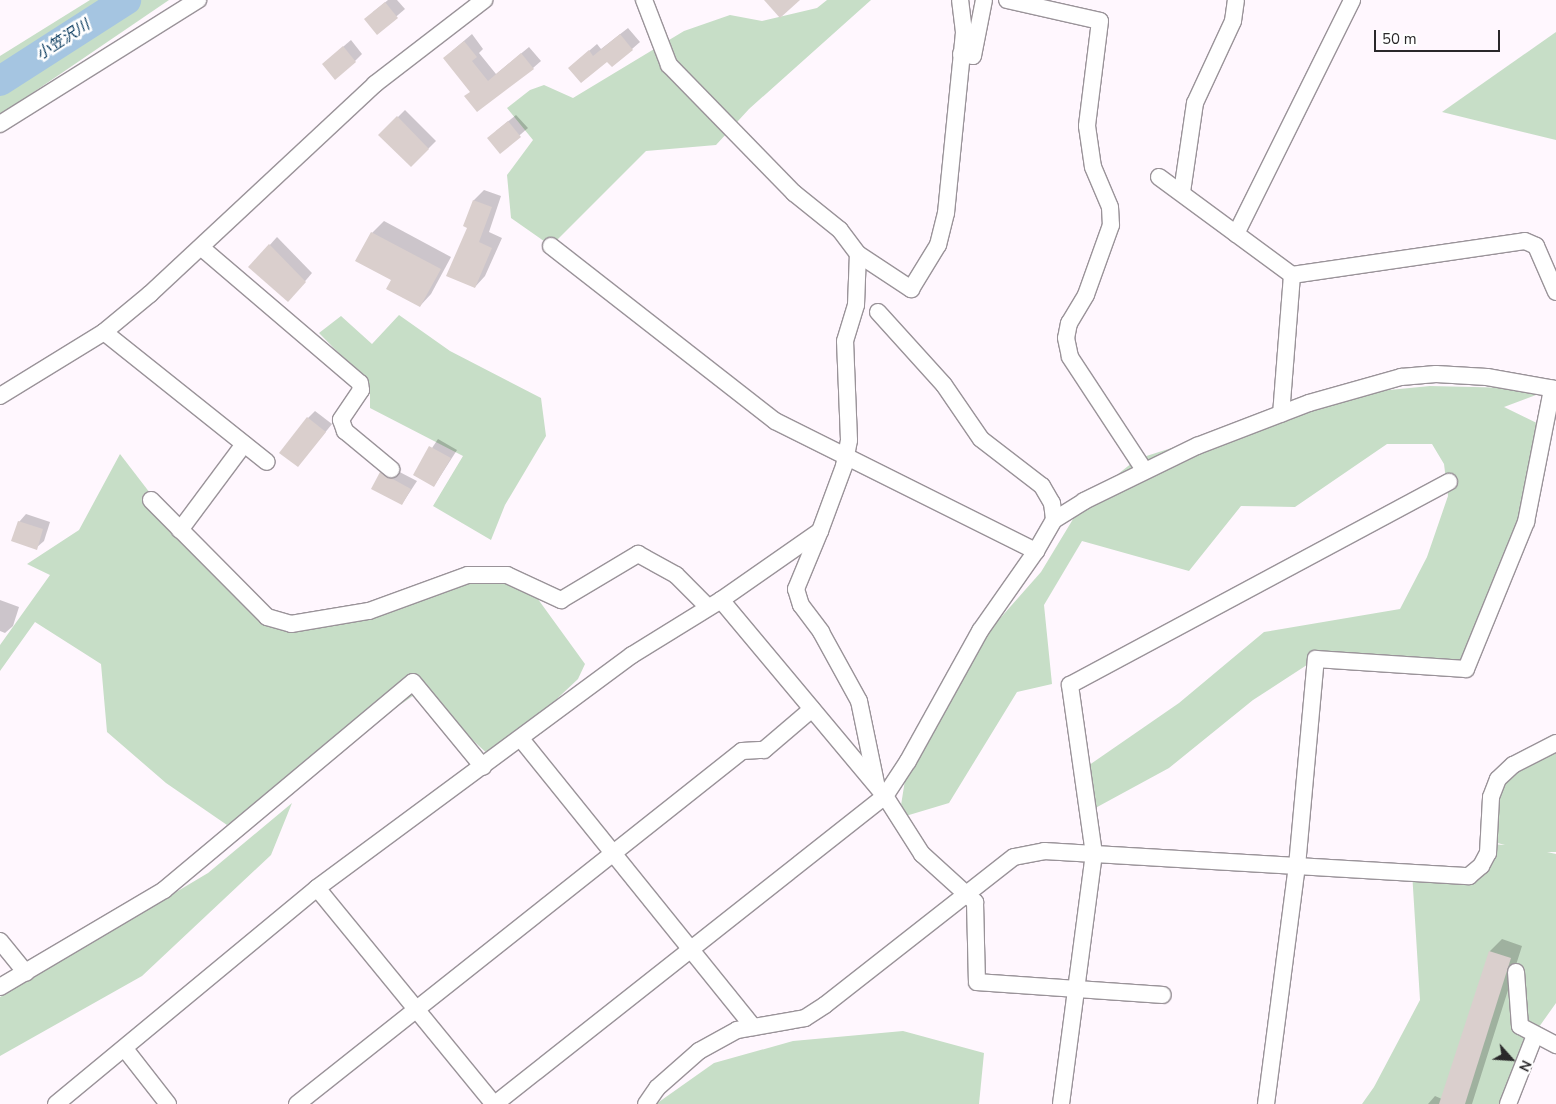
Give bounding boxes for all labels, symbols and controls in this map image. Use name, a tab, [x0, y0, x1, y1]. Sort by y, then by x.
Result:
water label: 小笠沢川	[33, 16, 93, 64]
scale bar	[1376, 20, 1502, 52]
text: 50 m	[1382, 29, 1417, 49]
north arrow	[1486, 1034, 1536, 1084]
text: N	[1514, 1057, 1536, 1075]

